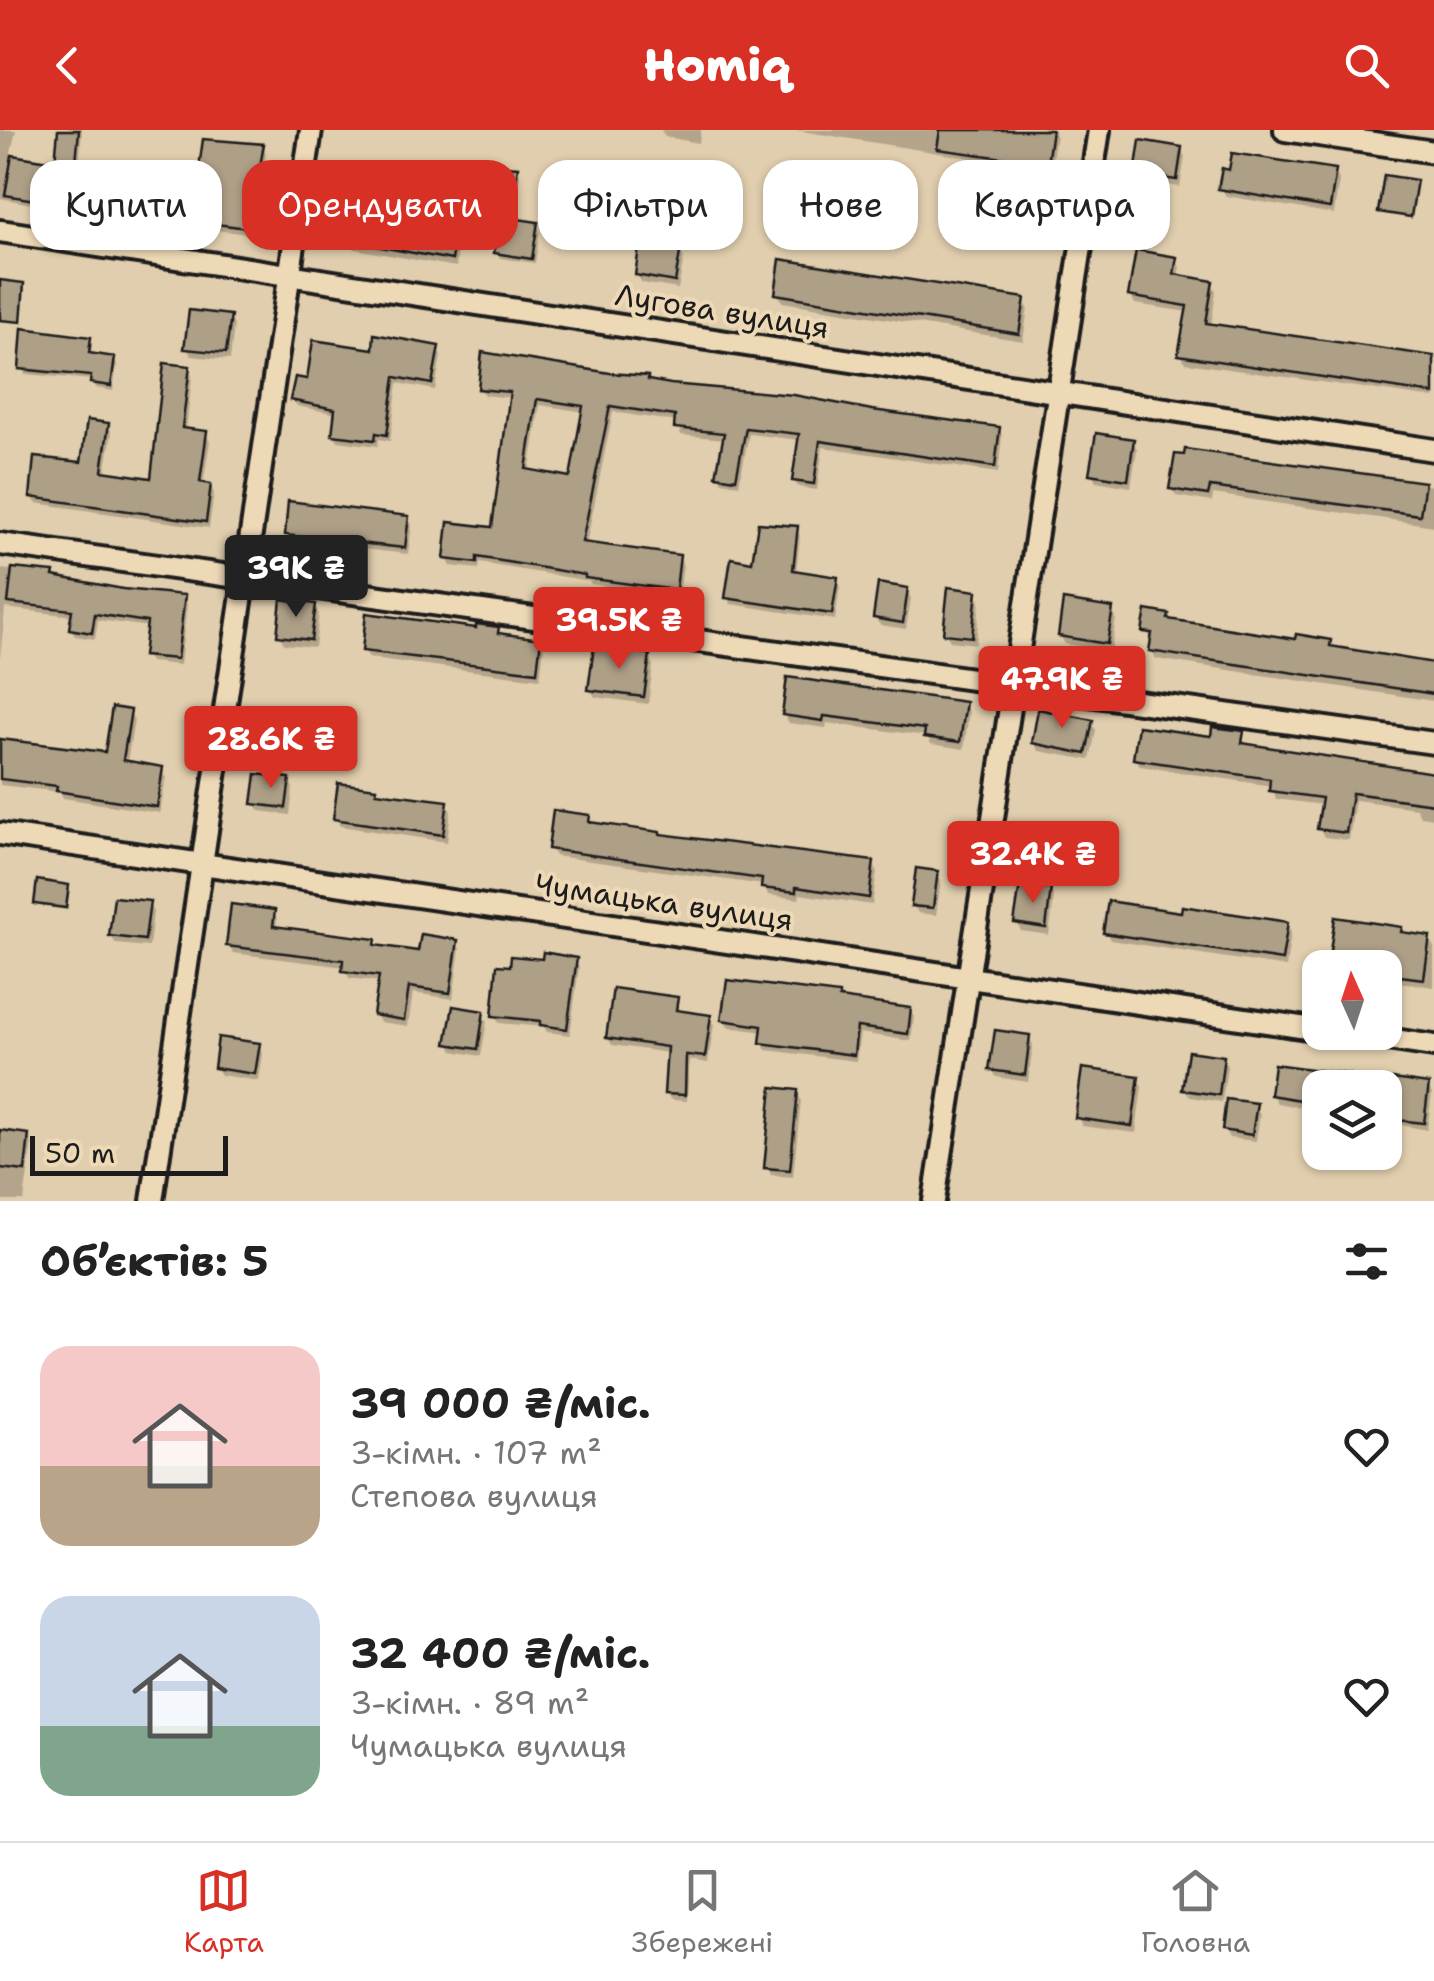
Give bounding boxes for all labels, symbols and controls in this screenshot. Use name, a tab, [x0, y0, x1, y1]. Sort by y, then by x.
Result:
text: Homiq	[643, 35, 791, 95]
icon: back	[40, 38, 95, 93]
icon: search	[1339, 38, 1394, 93]
chip: Купити	[30, 160, 222, 250]
chip: Орендувати	[242, 160, 518, 250]
chip: Фільтри	[538, 160, 743, 250]
chip: Нове	[763, 160, 918, 250]
chip: Квартира	[938, 160, 1170, 250]
street label: Лугова вулиця	[612, 274, 832, 348]
pin: 39K ₴	[226, 535, 366, 620]
text: 39K ₴	[247, 546, 345, 589]
pin: 39.5K ₴	[527, 587, 711, 672]
text: 39.5K ₴	[555, 598, 683, 641]
pin: 47.9K ₴	[970, 646, 1154, 731]
text: 47.9K ₴	[1001, 657, 1124, 700]
pin: 28.6K ₴	[179, 706, 363, 791]
text: 28.6K ₴	[206, 717, 336, 760]
pin: 32.4K ₴	[941, 821, 1125, 906]
text: 32.4K ₴	[969, 832, 1097, 875]
street label: Чумацька вулиця	[532, 864, 796, 940]
north arrow	[1302, 950, 1402, 1050]
map controls	[1302, 950, 1402, 1170]
button: layers	[1302, 1070, 1402, 1170]
scale bar	[30, 1131, 228, 1176]
text: 50 m	[45, 1134, 115, 1172]
text: Об’єктів: 5	[40, 1233, 269, 1289]
icon: filters	[1339, 1234, 1394, 1289]
text: 39 000 ₴/міс.	[350, 1375, 651, 1431]
icon: home	[120, 1386, 240, 1506]
icon: heart	[1339, 1419, 1394, 1474]
text: 3-кімн. · 107 m²	[350, 1431, 602, 1474]
text: Степова вулиця	[350, 1474, 598, 1517]
text: 32 400 ₴/міс.	[350, 1625, 651, 1681]
icon: home	[120, 1636, 240, 1756]
icon: heart	[1339, 1669, 1394, 1724]
text: 3-кімн. · 89 m²	[350, 1681, 589, 1724]
text: Чумацька вулиця	[350, 1724, 627, 1767]
tab: Карта	[184, 1863, 264, 1961]
tab: Збережені	[632, 1863, 773, 1961]
tab: Головна	[1141, 1863, 1250, 1961]

